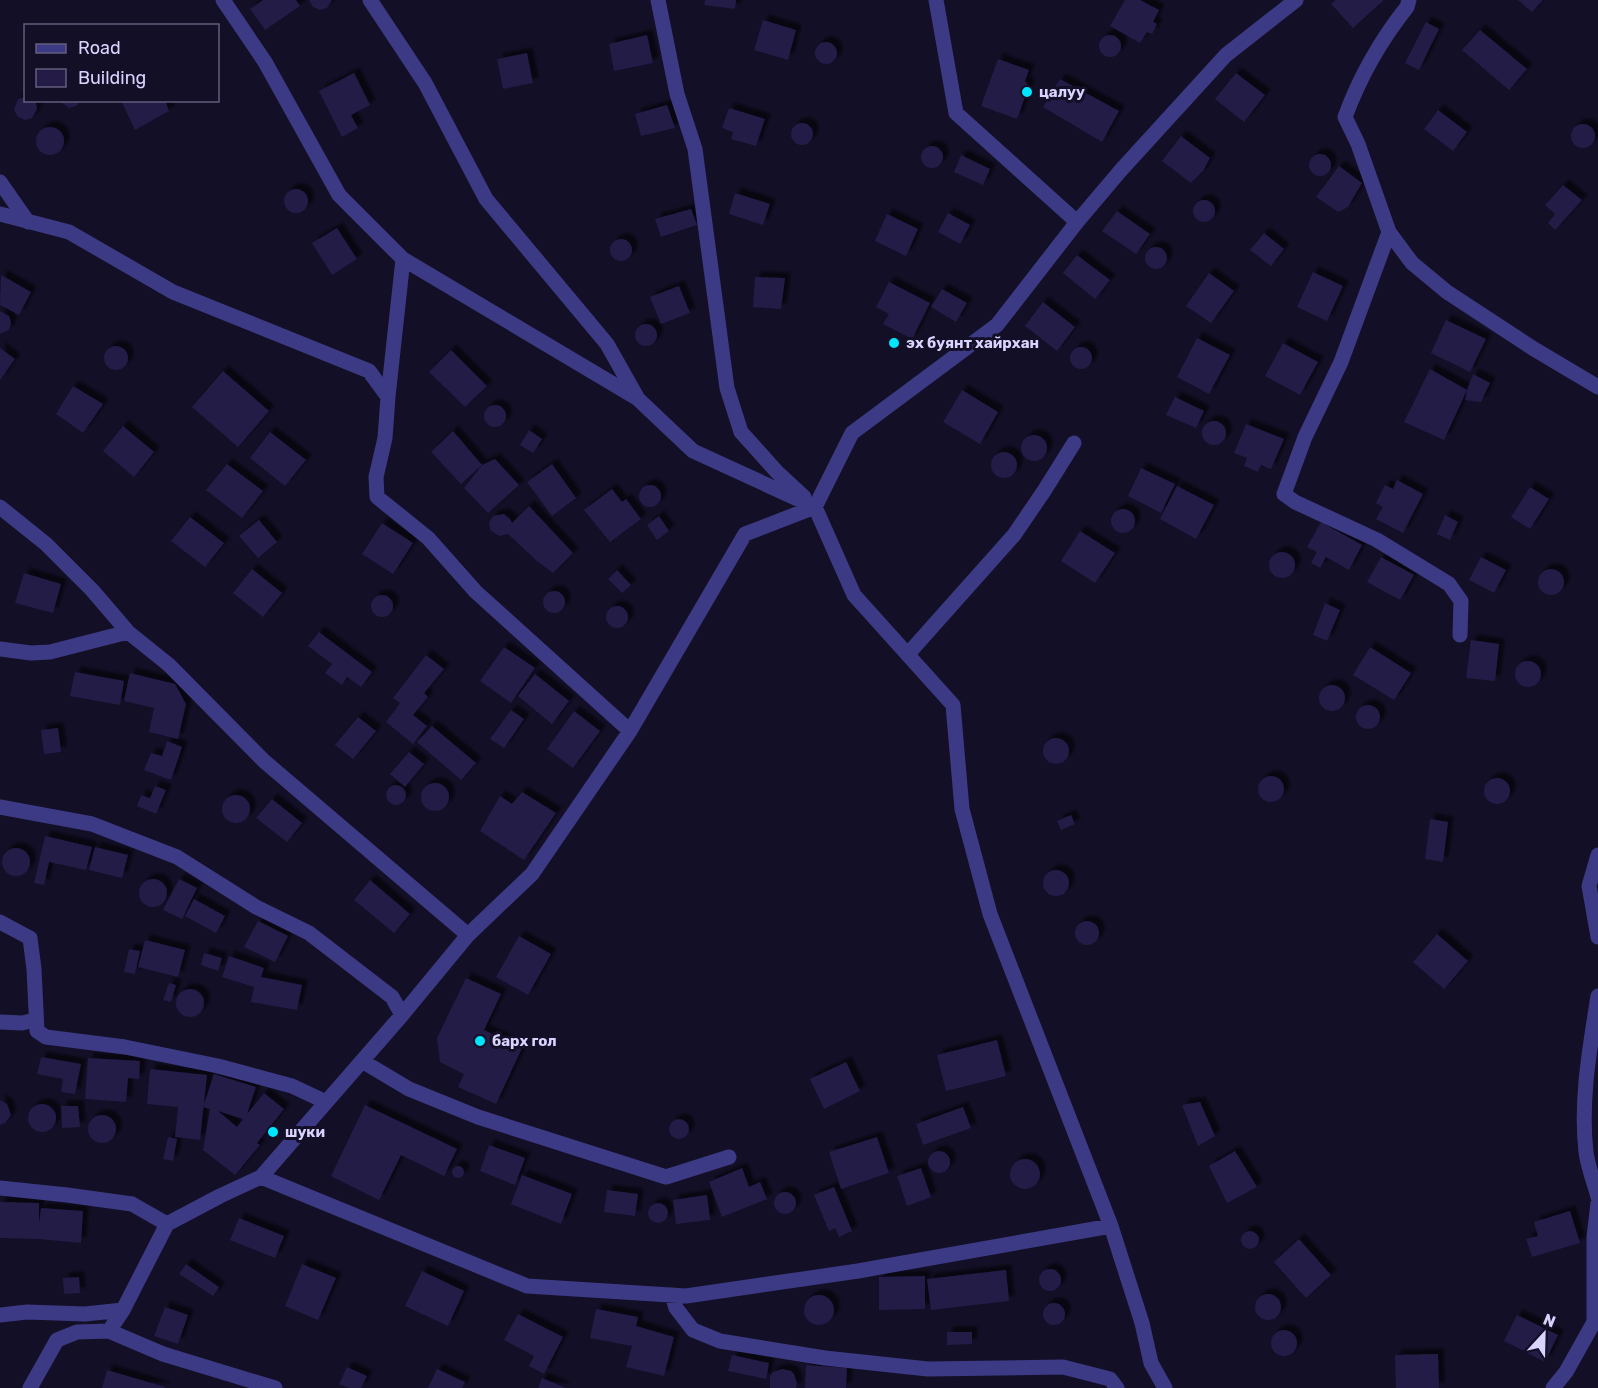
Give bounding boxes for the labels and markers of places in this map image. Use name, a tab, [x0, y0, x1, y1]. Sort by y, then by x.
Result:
place label: цалуу	[1039, 83, 1085, 101]
marker: цалуу	[1020, 85, 1034, 99]
place label: эх буянт хайрхан	[906, 334, 1039, 352]
marker: эх буянт хайрхан	[887, 336, 901, 350]
place label: барх гол	[492, 1032, 557, 1050]
marker: барх гол	[473, 1034, 487, 1048]
place label: шуки	[285, 1123, 325, 1141]
marker: шуки	[266, 1125, 280, 1139]

